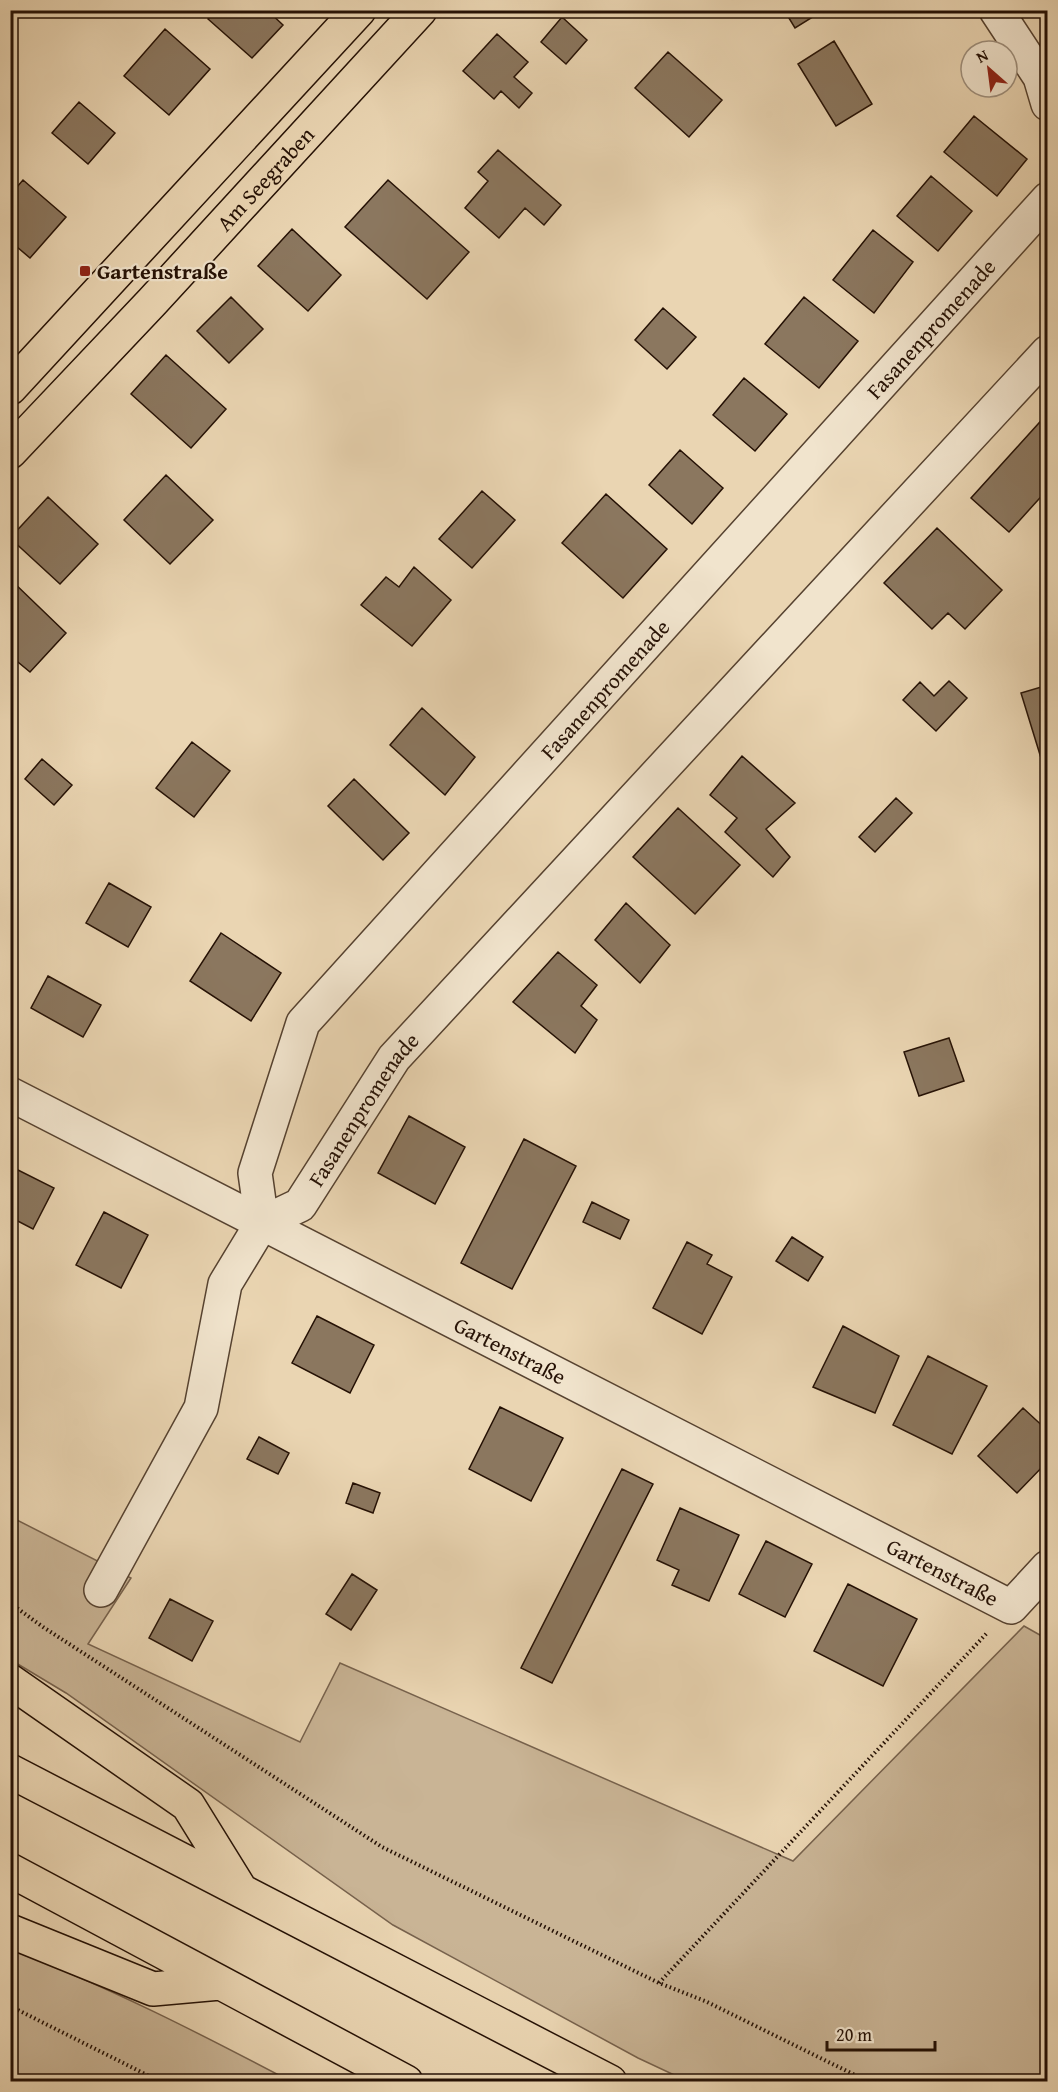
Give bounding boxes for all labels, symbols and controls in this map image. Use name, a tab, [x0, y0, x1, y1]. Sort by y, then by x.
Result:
north arrow	[959, 39, 1019, 99]
text: N	[972, 43, 993, 69]
street label: Am Seegraben	[209, 119, 322, 238]
street label: Fasanenpromenade	[859, 251, 1003, 406]
place label: Gartenstraße	[97, 255, 228, 287]
marker: Gartenstraße	[78, 264, 92, 278]
street label: Fasanenpromenade	[533, 612, 677, 766]
street label: Fasanenpromenade	[300, 1025, 426, 1193]
street label: Gartenstraße	[449, 1308, 572, 1392]
street label: Gartenstraße	[881, 1530, 1004, 1614]
scale bar	[827, 2014, 935, 2052]
text: 20 m	[836, 2021, 872, 2048]

